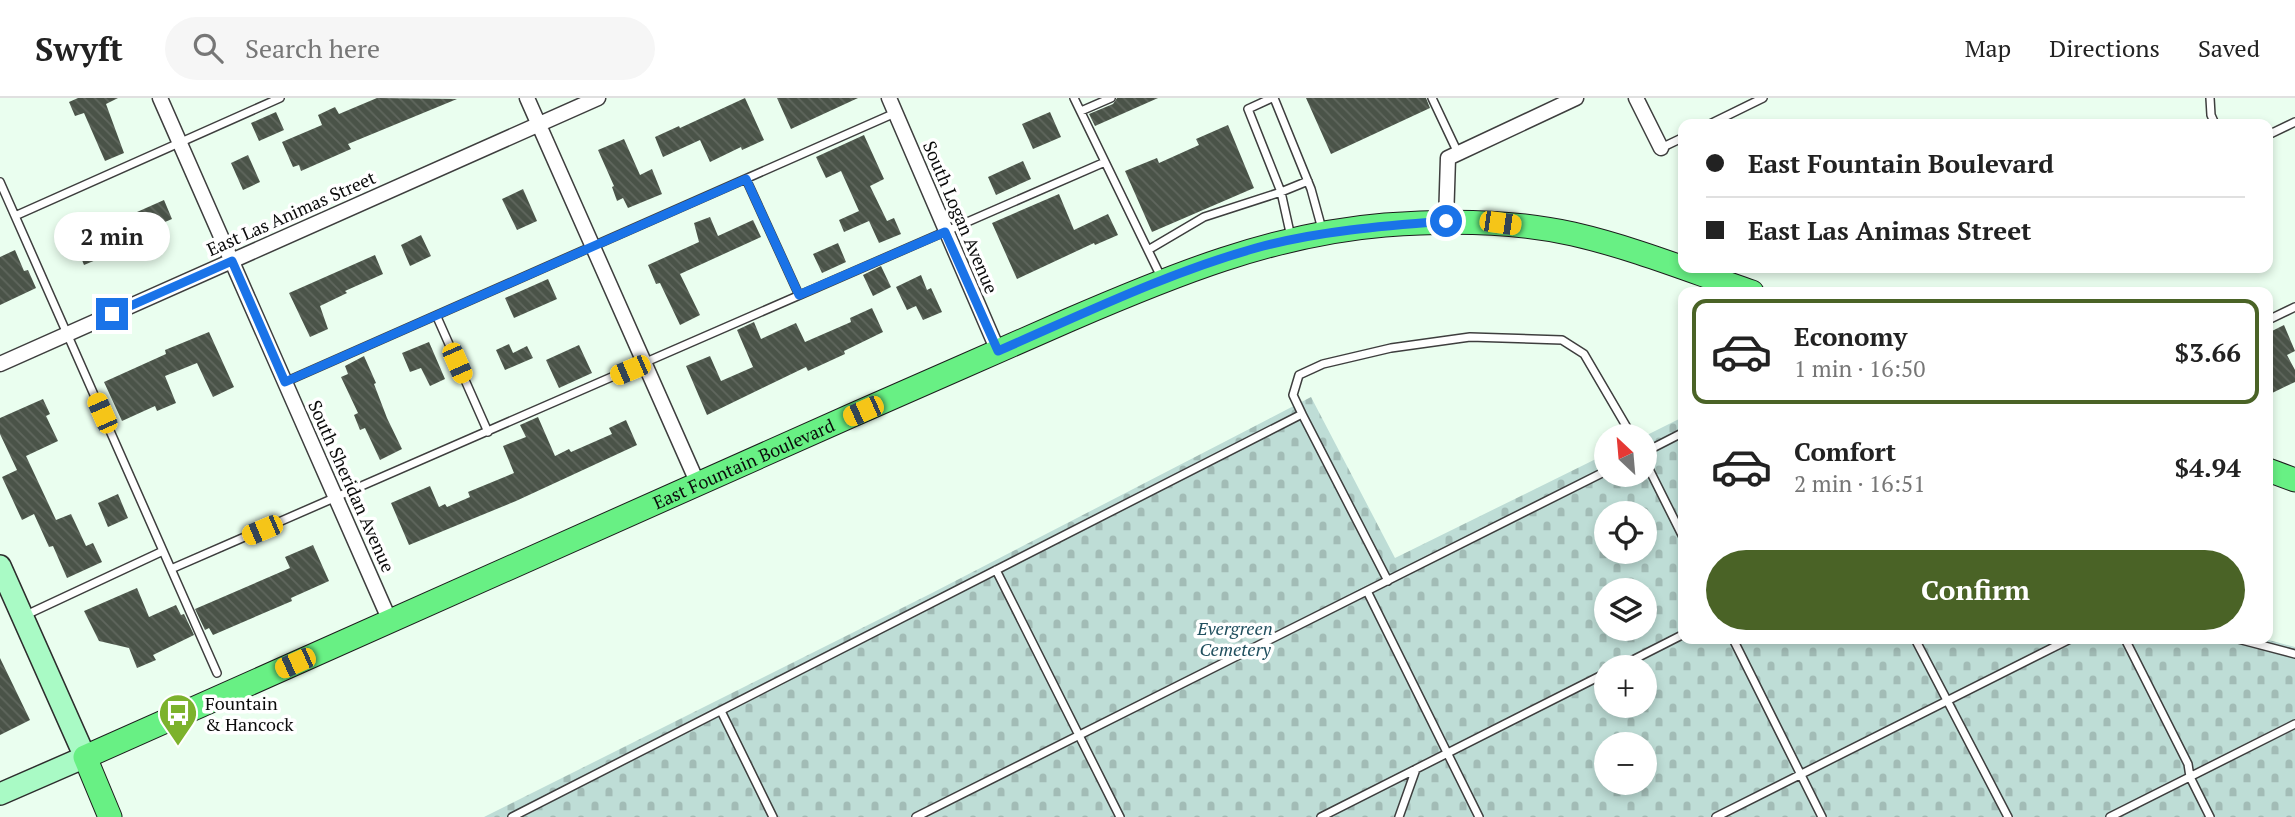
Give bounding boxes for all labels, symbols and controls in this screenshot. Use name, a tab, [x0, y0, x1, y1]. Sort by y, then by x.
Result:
search box	[165, 17, 655, 80]
text: Swyft	[35, 27, 123, 70]
icon: search	[189, 29, 227, 67]
text: Search here	[245, 31, 380, 65]
text: Map	[1965, 32, 2011, 64]
text: Directions	[2049, 32, 2160, 64]
text: Saved	[2198, 32, 2260, 64]
street label: South Logan Avenue	[918, 137, 1004, 297]
text: East Fountain Boulevard	[1748, 146, 2054, 180]
street label: East Las Animas Street	[203, 165, 379, 261]
route start	[1430, 205, 1462, 237]
car	[1478, 210, 1523, 236]
callout: 2 min	[54, 212, 170, 262]
text: East Las Animas Street	[1748, 213, 2031, 247]
text: 2 min	[81, 221, 143, 252]
route end	[96, 298, 128, 330]
text: Economy	[1794, 319, 1907, 353]
icon: car	[1710, 320, 1773, 383]
text: $3.66	[2175, 335, 2241, 369]
car	[439, 340, 476, 386]
car	[607, 352, 654, 388]
text: 1 min · 16:50	[1794, 353, 1926, 384]
car	[84, 390, 121, 436]
car	[840, 393, 887, 429]
street label: South Sheridan Avenue	[303, 396, 401, 576]
street label: East Fountain Boulevard	[649, 413, 838, 514]
north arrow	[1594, 424, 1657, 486]
map controls	[1594, 424, 1657, 795]
text: Comfort	[1794, 434, 1896, 468]
icon: car	[1710, 435, 1773, 498]
text: $4.94	[2175, 450, 2241, 484]
text: 2 min · 16:51	[1794, 468, 1926, 499]
button: locate	[1594, 501, 1657, 564]
car	[239, 512, 286, 548]
button: Confirm	[1706, 550, 2245, 630]
button: layers	[1594, 578, 1657, 641]
park label: Evergreen Cemetery	[1196, 616, 1273, 661]
car	[272, 645, 319, 681]
button: +	[1594, 655, 1657, 718]
place label: Fountain & Hancock	[205, 691, 294, 736]
bus stop icon: Fountain & Hancock	[157, 692, 199, 747]
button: −	[1594, 732, 1657, 795]

